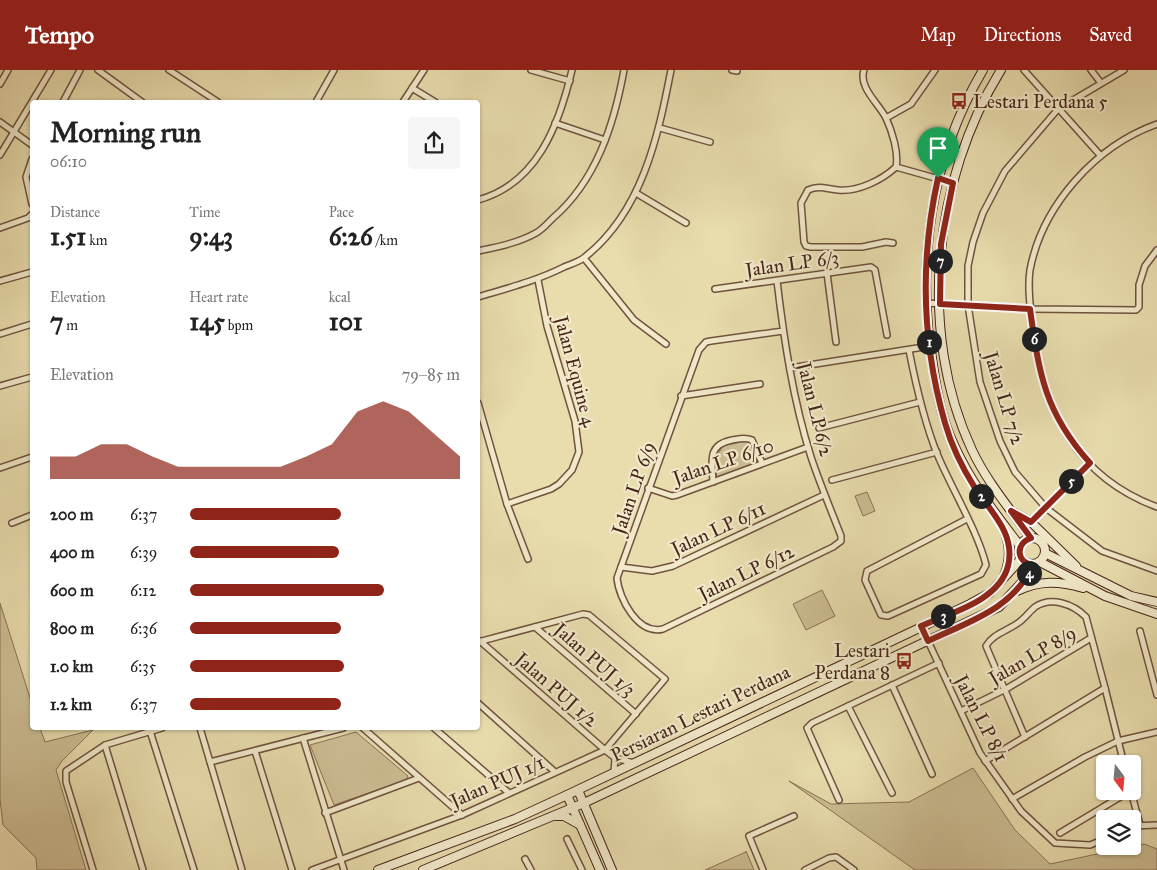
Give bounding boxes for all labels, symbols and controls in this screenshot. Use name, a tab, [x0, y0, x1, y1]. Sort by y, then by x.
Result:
text: Tempo	[25, 20, 94, 50]
text: Map	[920, 24, 956, 46]
text: Directions	[984, 24, 1061, 46]
text: Saved	[1089, 24, 1132, 46]
place label: Lestari Perdana 5	[973, 90, 1107, 113]
bus stop icon: Lestari Perdana 5	[949, 91, 969, 111]
text: Morning run	[50, 115, 201, 150]
button: share	[408, 117, 460, 169]
pin	[917, 127, 959, 178]
icon: arrive	[924, 134, 952, 162]
text: 06:10	[50, 152, 87, 171]
text: Distance	[50, 204, 100, 221]
text: Time	[189, 204, 220, 221]
text: Pace	[329, 204, 354, 221]
text: 1.51	[50, 221, 86, 252]
text: 9:43	[189, 221, 233, 252]
text: 6:26	[329, 221, 373, 252]
text: km	[86, 232, 108, 249]
text: /km	[373, 232, 398, 249]
street label: Jalan LP 6/3	[742, 246, 840, 283]
pin: 7	[928, 248, 952, 274]
text: 7	[937, 253, 944, 270]
text: Elevation	[50, 289, 106, 306]
text: Heart rate	[189, 289, 248, 306]
text: kcal	[329, 289, 351, 306]
text: 7	[50, 306, 63, 337]
text: 145	[189, 306, 225, 337]
text: 101	[329, 306, 363, 337]
street label: Jalan Equine 4	[548, 311, 601, 430]
text: m	[63, 317, 78, 334]
text: bpm	[225, 317, 253, 334]
pin: 6	[1022, 326, 1046, 352]
pin: 1	[916, 330, 942, 354]
text: 6	[1031, 331, 1038, 348]
text: 1	[927, 334, 932, 351]
street label: Jalan LP 7/2	[978, 347, 1030, 448]
street label: Jalan LP 6/2	[791, 358, 838, 459]
text: Elevation	[50, 365, 114, 384]
text: 79–85 m	[402, 365, 460, 384]
street label: Jalan LP 6/10	[668, 433, 777, 491]
street label: Jalan LP 6/9	[606, 439, 661, 540]
pin: 5	[1058, 468, 1084, 494]
text: 5	[1068, 473, 1075, 490]
pin: 2	[968, 484, 994, 508]
text: 2	[978, 488, 985, 505]
street label: Jalan LP 6/11	[665, 497, 770, 562]
text: 200 m	[50, 505, 93, 524]
text: 6:37	[130, 505, 157, 524]
street label: Jalan LP 6/12	[693, 539, 799, 607]
text: 400 m	[50, 543, 94, 562]
text: 6:39	[130, 543, 157, 562]
pin: 4	[1016, 560, 1042, 586]
text: 4	[1026, 565, 1033, 582]
text: 600 m	[50, 581, 94, 600]
text: 6:12	[130, 581, 156, 600]
pin: 3	[930, 604, 956, 628]
text: 3	[941, 608, 946, 625]
street label: Jalan PUJ 1/3	[547, 616, 640, 702]
text: 800 m	[50, 619, 94, 638]
text: 6:36	[130, 619, 157, 638]
street label: Jalan LP 8/9	[983, 621, 1081, 692]
place label: Lestari Perdana 8	[815, 639, 890, 684]
street label: Jalan PUJ 1/2	[508, 646, 603, 733]
bus stop icon: Lestari Perdana 8	[894, 651, 914, 671]
text: 1.0 km	[50, 657, 93, 676]
text: 6:35	[130, 657, 156, 676]
street label: Persiaran Lestari Perdana	[607, 660, 794, 767]
street label: Jalan LP 8/1	[948, 669, 1013, 766]
text: 1.2 km	[50, 695, 92, 714]
text: 6:37	[130, 695, 157, 714]
street label: Jalan PUJ 1/1	[445, 750, 548, 814]
north arrow	[1096, 755, 1141, 800]
map controls	[1096, 755, 1141, 855]
button: layers	[1096, 810, 1141, 855]

